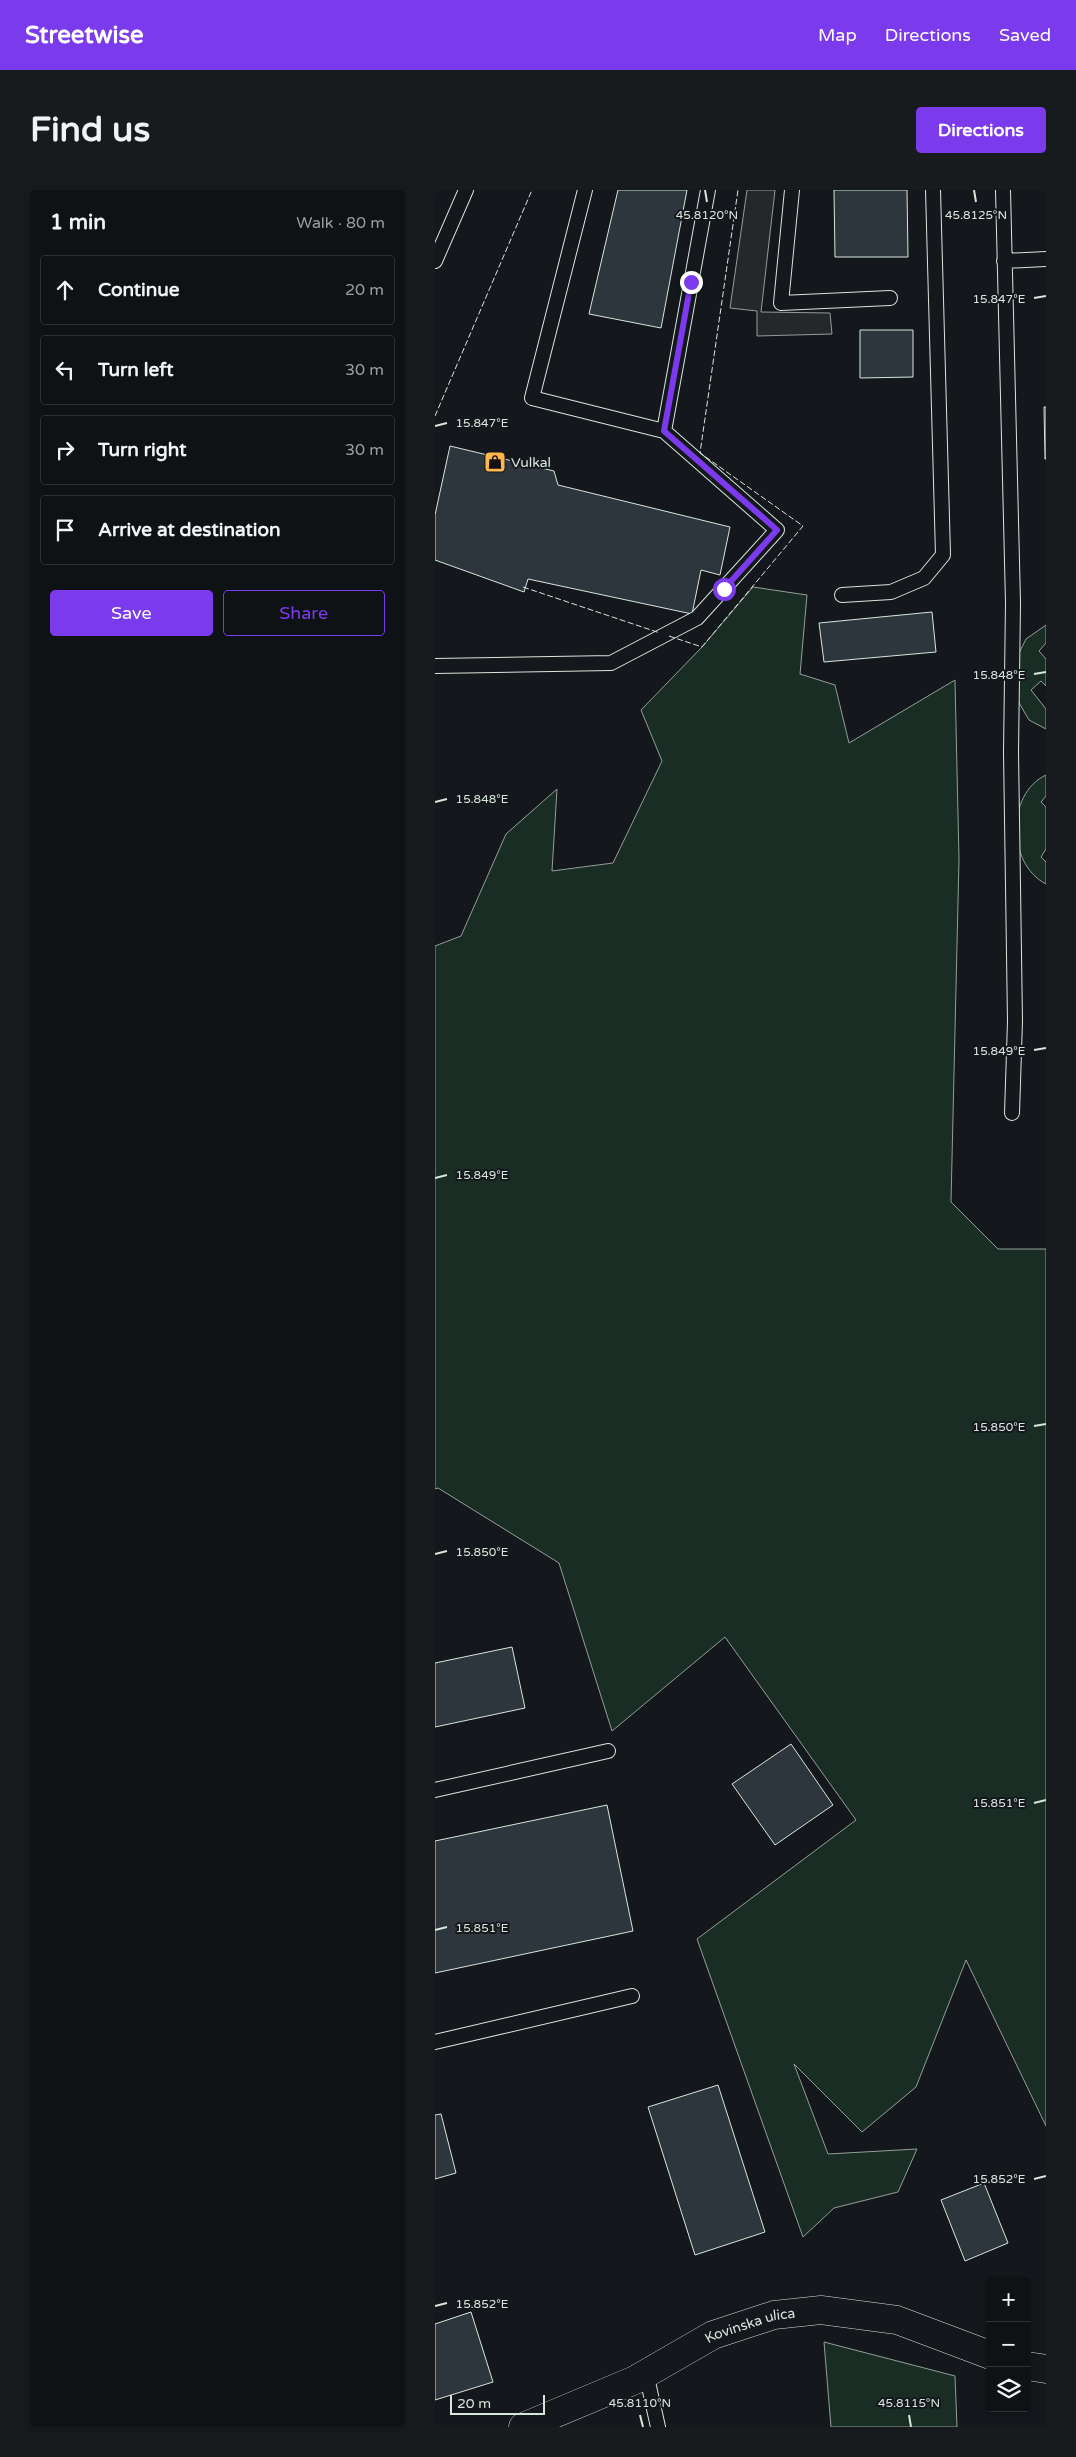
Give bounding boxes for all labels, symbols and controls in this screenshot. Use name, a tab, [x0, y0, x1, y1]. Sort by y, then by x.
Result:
text: Streetwise	[25, 21, 144, 50]
text: Map	[818, 24, 857, 46]
text: Directions	[885, 24, 971, 46]
text: Saved	[999, 24, 1051, 46]
button: Directions	[916, 107, 1046, 153]
text: Find us	[30, 109, 150, 151]
text: 45.8120°N	[676, 208, 738, 222]
text: 45.8125°N	[945, 208, 1007, 222]
text: 1 min	[50, 210, 106, 235]
text: Walk · 80 m	[296, 213, 385, 233]
route end	[680, 271, 703, 294]
icon: ahead	[51, 276, 79, 304]
text: Continue	[98, 279, 180, 301]
text: 20 m	[345, 280, 384, 300]
text: 15.847°E	[972, 292, 1026, 306]
icon: left	[51, 356, 79, 384]
text: Turn left	[98, 359, 174, 381]
text: 30 m	[345, 360, 384, 380]
text: 15.847°E	[455, 416, 509, 430]
icon: right	[51, 436, 79, 464]
text: Turn right	[98, 439, 186, 461]
text: 30 m	[345, 440, 384, 460]
shop icon: Vulkal	[483, 450, 507, 474]
place label: Vulkal	[511, 454, 551, 471]
icon: arrive	[51, 516, 79, 544]
text: Arrive at destination	[98, 519, 281, 541]
route start	[713, 578, 736, 601]
button: Save	[50, 590, 213, 636]
button: Share	[223, 590, 385, 636]
text: 15.848°E	[973, 668, 1026, 682]
text: 15.848°E	[456, 792, 509, 806]
text: 15.849°E	[973, 1044, 1026, 1058]
text: 15.849°E	[456, 1168, 509, 1182]
text: 15.850°E	[973, 1420, 1026, 1434]
text: 15.850°E	[456, 1545, 509, 1559]
text: 15.851°E	[973, 1796, 1026, 1810]
text: 15.851°E	[456, 1921, 509, 1935]
text: 15.852°E	[973, 2172, 1026, 2186]
map controls	[986, 2277, 1031, 2412]
button: +	[986, 2277, 1031, 2322]
text: 15.852°E	[456, 2297, 509, 2311]
street label: Kovinska ulica	[702, 2305, 796, 2347]
button: −	[986, 2322, 1031, 2367]
button: layers	[986, 2367, 1031, 2412]
scale bar	[450, 2392, 545, 2415]
text: 20 m	[457, 2395, 491, 2412]
text: 45.8110°N	[609, 2396, 671, 2410]
text: 45.8115°N	[878, 2396, 940, 2410]

